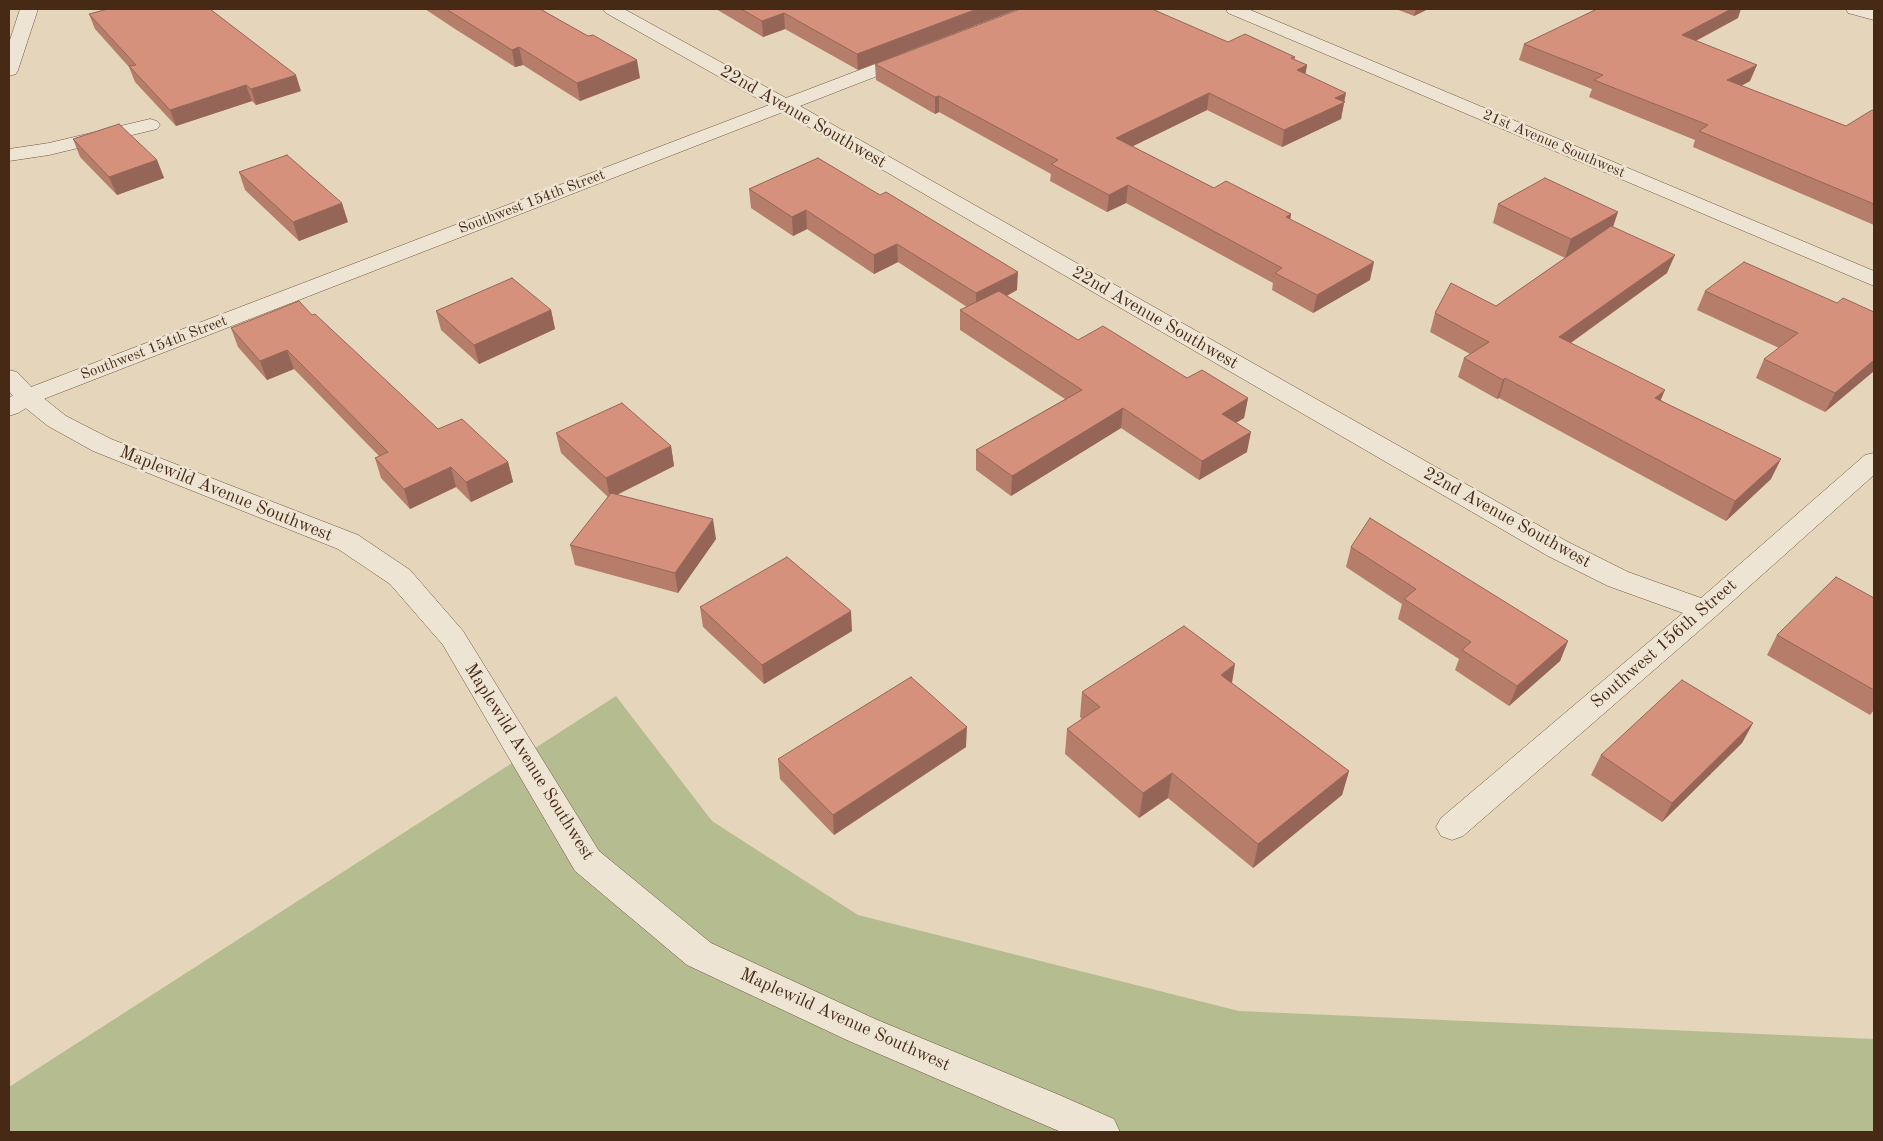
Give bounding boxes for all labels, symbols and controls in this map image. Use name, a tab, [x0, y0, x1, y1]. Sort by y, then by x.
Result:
street label: 22nd Avenue Southwest	[716, 61, 890, 173]
street label: 21st Avenue Southwest	[1480, 106, 1628, 182]
street label: Southwest 154th Street	[456, 166, 608, 238]
street label: 22nd Avenue Southwest	[1068, 262, 1242, 374]
street label: Southwest 154th Street	[78, 312, 230, 384]
street label: Maplewild Avenue Southwest	[116, 441, 336, 547]
street label: 22nd Avenue Southwest	[1419, 463, 1595, 573]
street label: Southwest 156th Street	[1587, 575, 1741, 713]
street label: Maplewild Avenue Southwest	[459, 660, 599, 864]
street label: Maplewild Avenue Southwest	[736, 964, 954, 1076]

